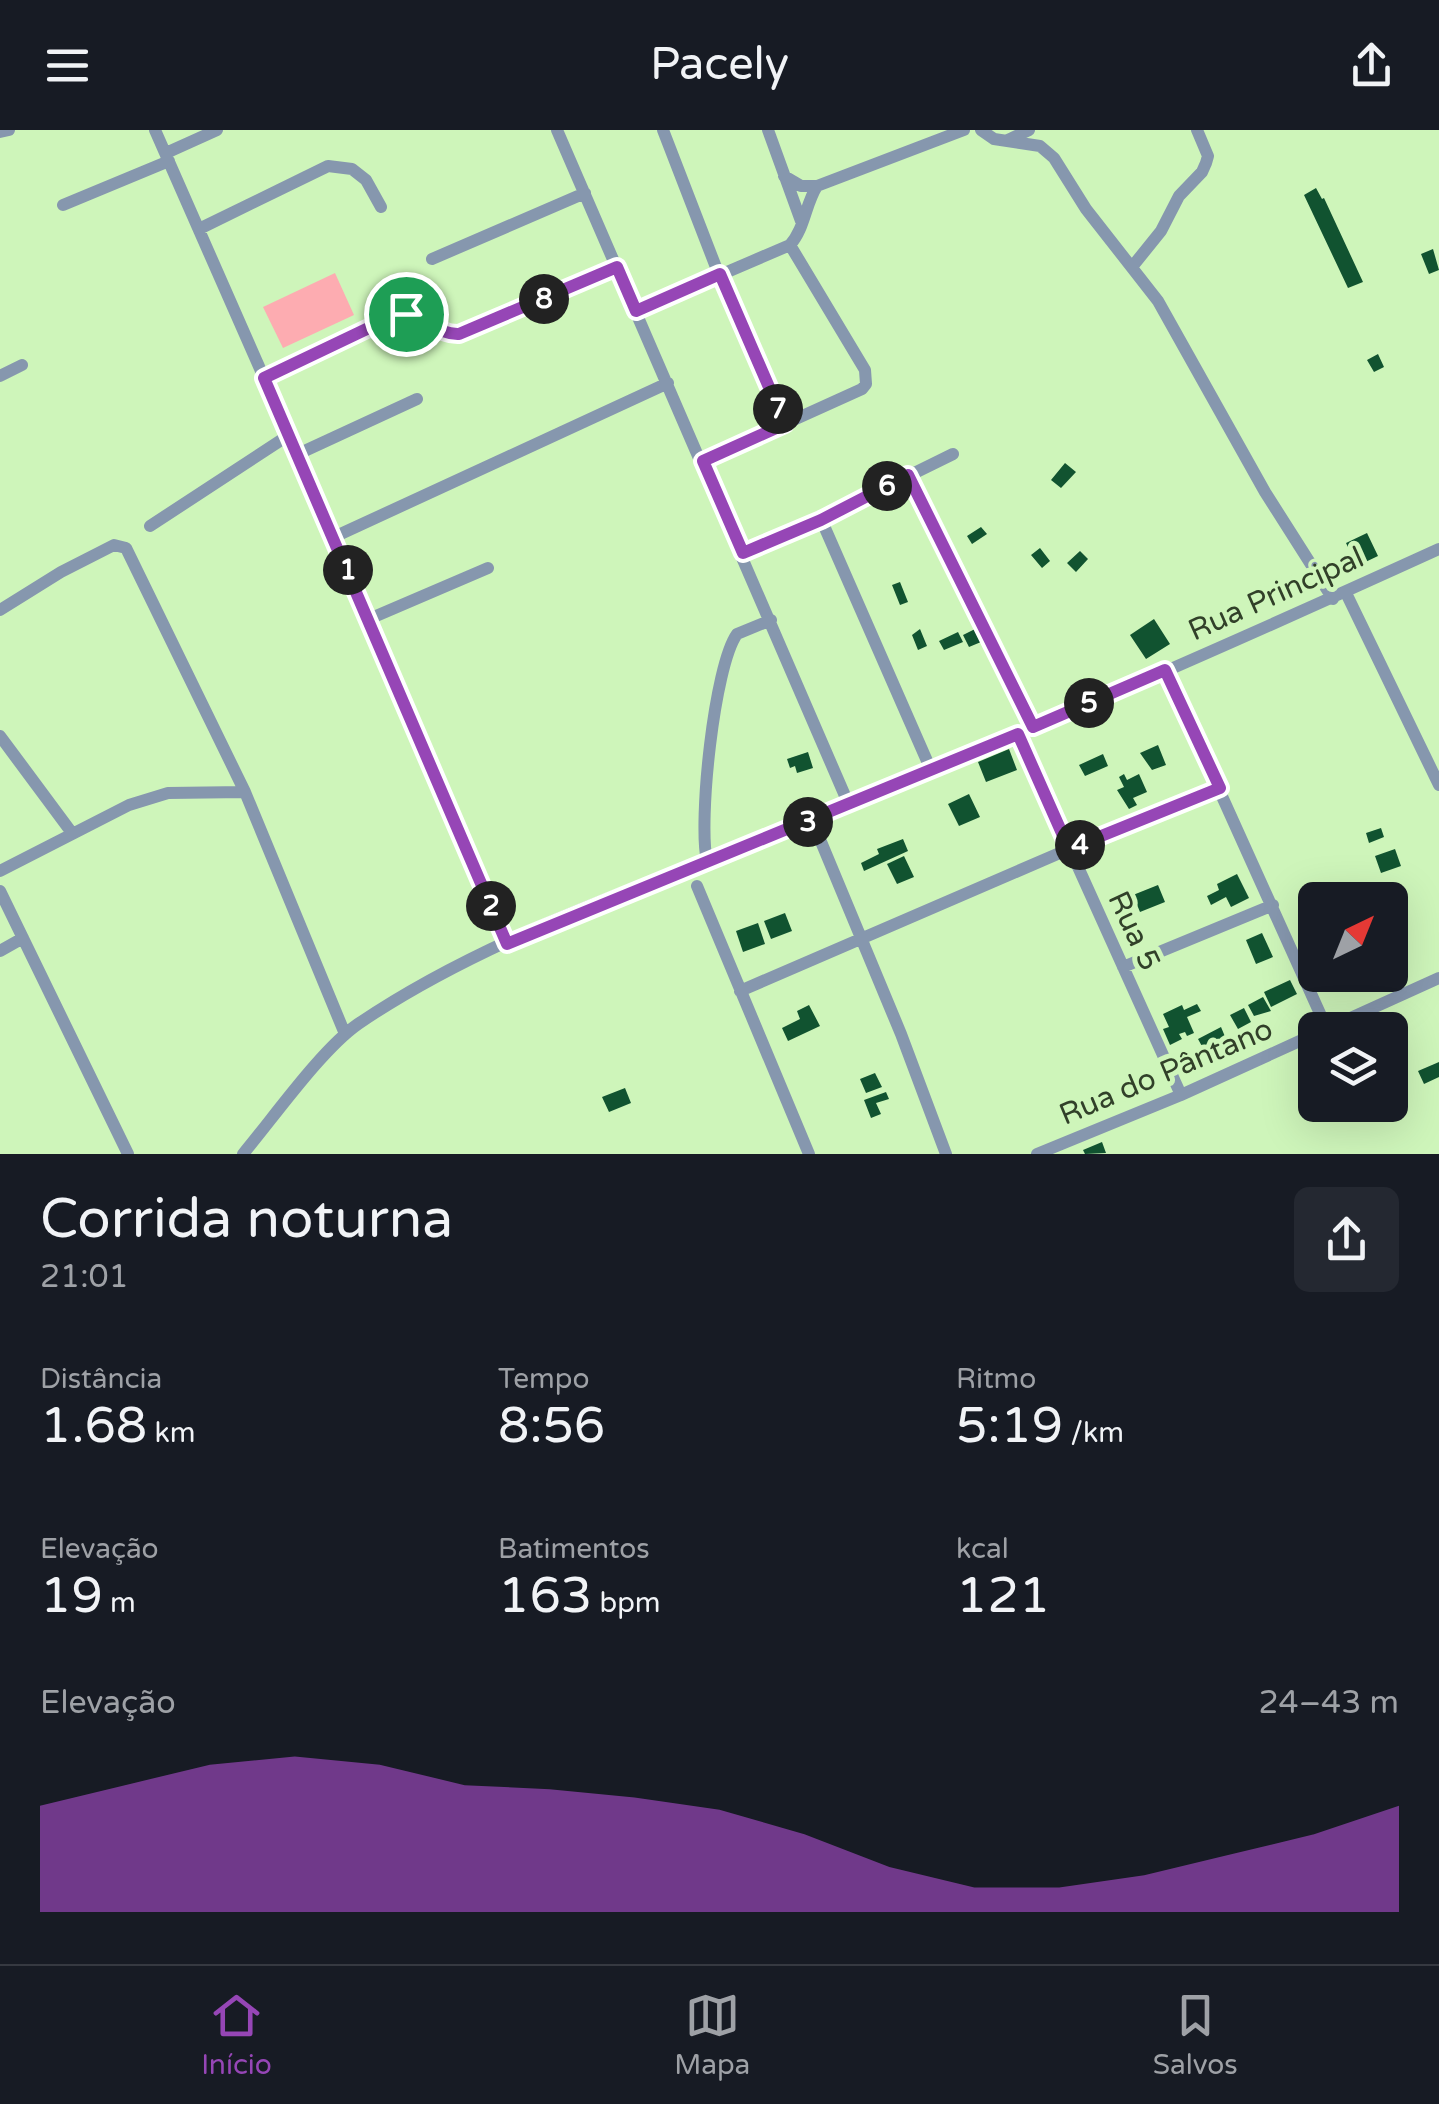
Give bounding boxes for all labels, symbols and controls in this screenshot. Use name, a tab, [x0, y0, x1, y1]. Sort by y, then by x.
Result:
icon: menu	[40, 38, 95, 93]
text: Pacely	[650, 38, 789, 92]
icon: share	[1344, 38, 1399, 93]
pin	[364, 272, 449, 357]
pin: 8	[519, 274, 569, 324]
text: 8	[535, 282, 553, 316]
icon: arrive	[379, 287, 434, 342]
pin: 7	[753, 384, 803, 434]
text: 7	[769, 392, 787, 426]
pin: 6	[862, 461, 912, 511]
text: 6	[878, 469, 896, 503]
street label: Rua Principal	[1183, 539, 1369, 649]
pin: 1	[323, 545, 373, 595]
text: 1	[339, 553, 357, 587]
pin: 5	[1064, 678, 1114, 728]
text: 5	[1080, 686, 1098, 720]
pin: 3	[783, 797, 833, 847]
text: 3	[799, 805, 817, 839]
pin: 4	[1055, 820, 1105, 870]
text: 4	[1071, 828, 1089, 862]
pin: 2	[466, 881, 516, 931]
north arrow	[1298, 882, 1408, 992]
map controls	[1298, 882, 1408, 1122]
street label: Rua 5	[1100, 886, 1168, 976]
text: 2	[482, 889, 500, 923]
street label: Rua do Pântano	[1054, 1010, 1278, 1134]
button: layers	[1298, 1012, 1408, 1122]
text: Corrida noturna	[40, 1187, 453, 1253]
button: share	[1294, 1187, 1399, 1292]
text: 21:01	[40, 1258, 129, 1296]
text: Distância	[40, 1362, 162, 1396]
text: Tempo	[498, 1362, 590, 1396]
text: Ritmo	[956, 1362, 1036, 1396]
text: 1.68	[40, 1396, 147, 1456]
text: 8:56	[498, 1396, 605, 1456]
text: 5:19	[956, 1396, 1063, 1456]
text: km	[147, 1416, 195, 1450]
text: /km	[1063, 1416, 1124, 1450]
text: Elevação	[40, 1532, 159, 1566]
text: Batimentos	[498, 1532, 650, 1566]
text: kcal	[956, 1532, 1009, 1566]
text: 19	[40, 1566, 103, 1626]
text: 163	[498, 1566, 592, 1626]
text: 121	[956, 1566, 1050, 1626]
text: m	[103, 1586, 136, 1620]
text: bpm	[592, 1586, 661, 1620]
text: Elevação	[40, 1684, 176, 1722]
text: 24–43 m	[1258, 1684, 1399, 1722]
tab: Início	[201, 1988, 272, 2082]
tab: Mapa	[674, 1988, 750, 2082]
tab: Salvos	[1153, 1988, 1238, 2082]

